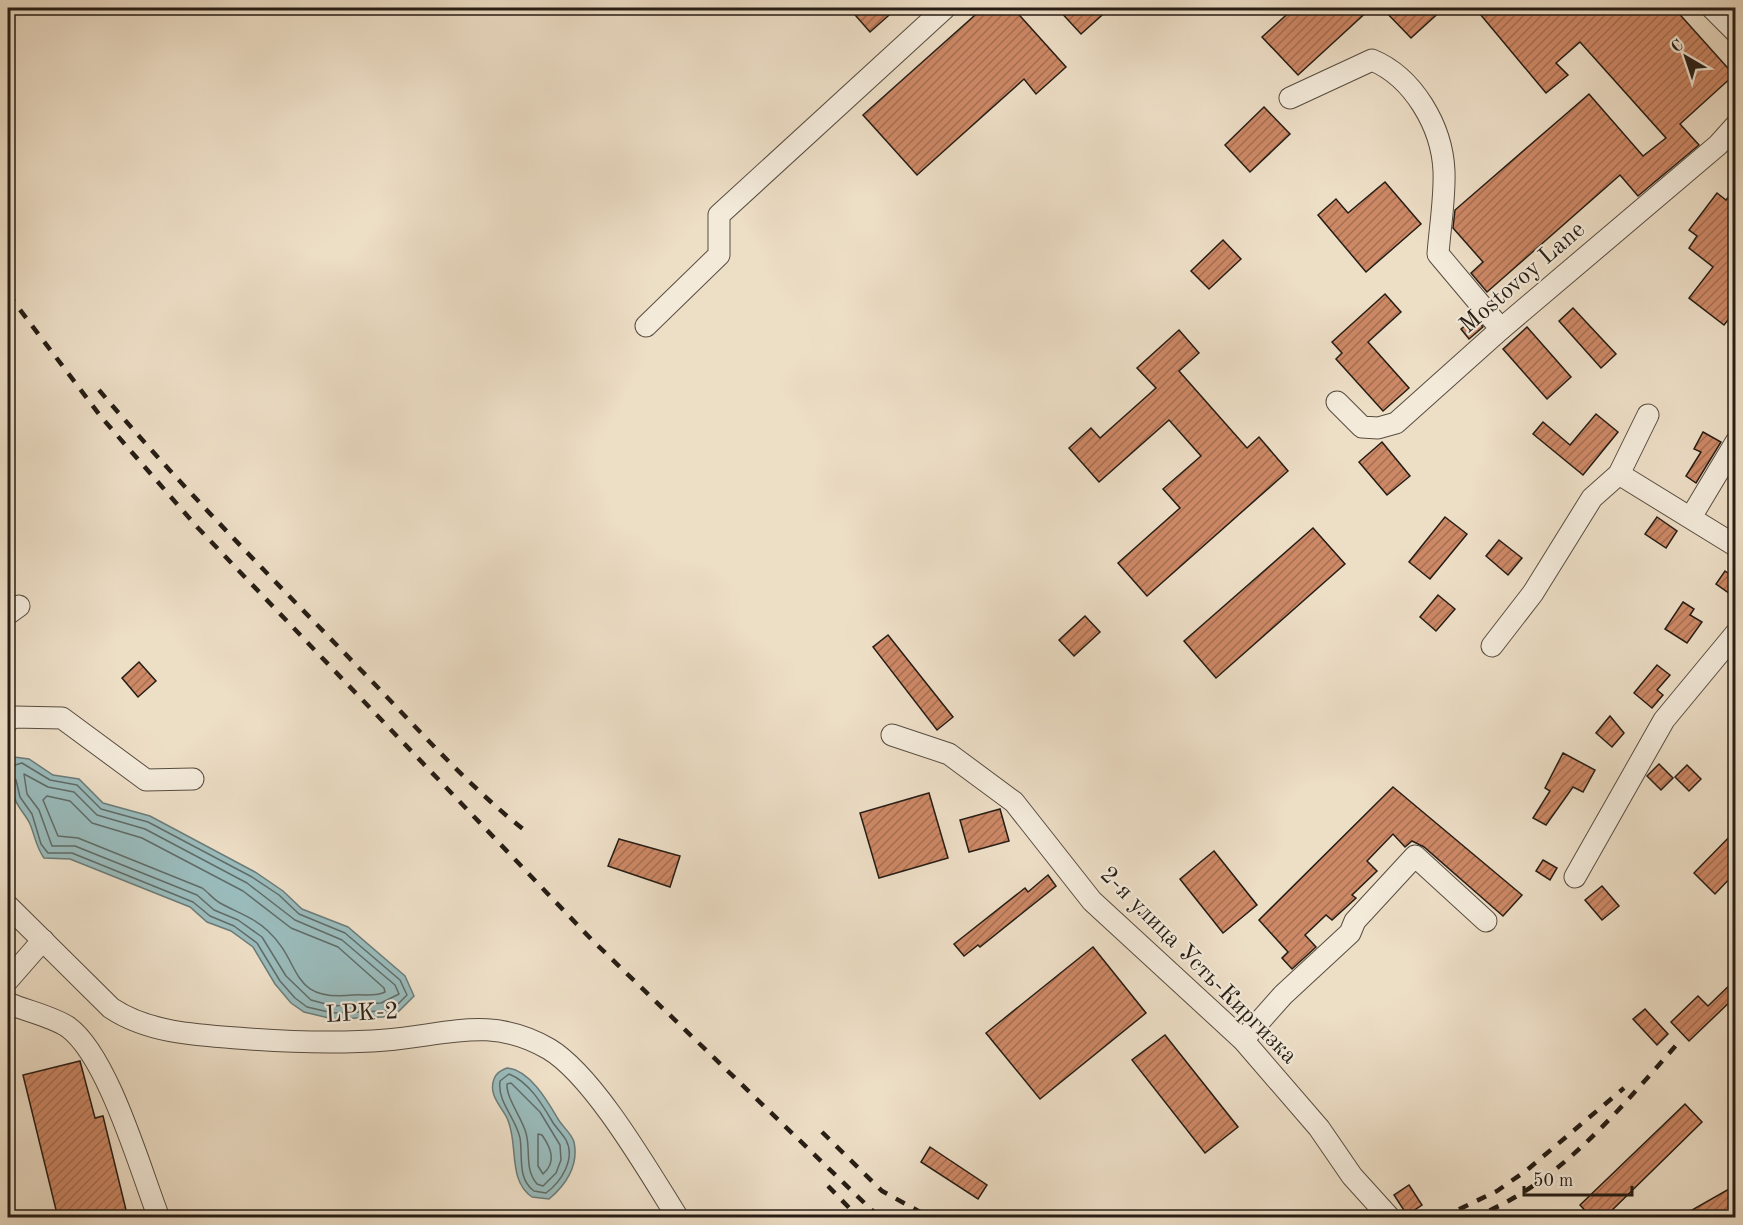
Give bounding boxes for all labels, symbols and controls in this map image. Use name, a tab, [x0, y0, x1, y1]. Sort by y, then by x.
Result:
north arrow	[1656, 27, 1716, 87]
text: С	[1669, 37, 1687, 56]
street label: Mostovoy Lane	[1456, 218, 1590, 338]
street label: 2-я улица Усть-Киргизка	[1095, 863, 1301, 1069]
street label: LPK-2	[325, 1000, 399, 1028]
scale bar	[1524, 1159, 1632, 1197]
text: 50 m	[1533, 1172, 1573, 1190]

